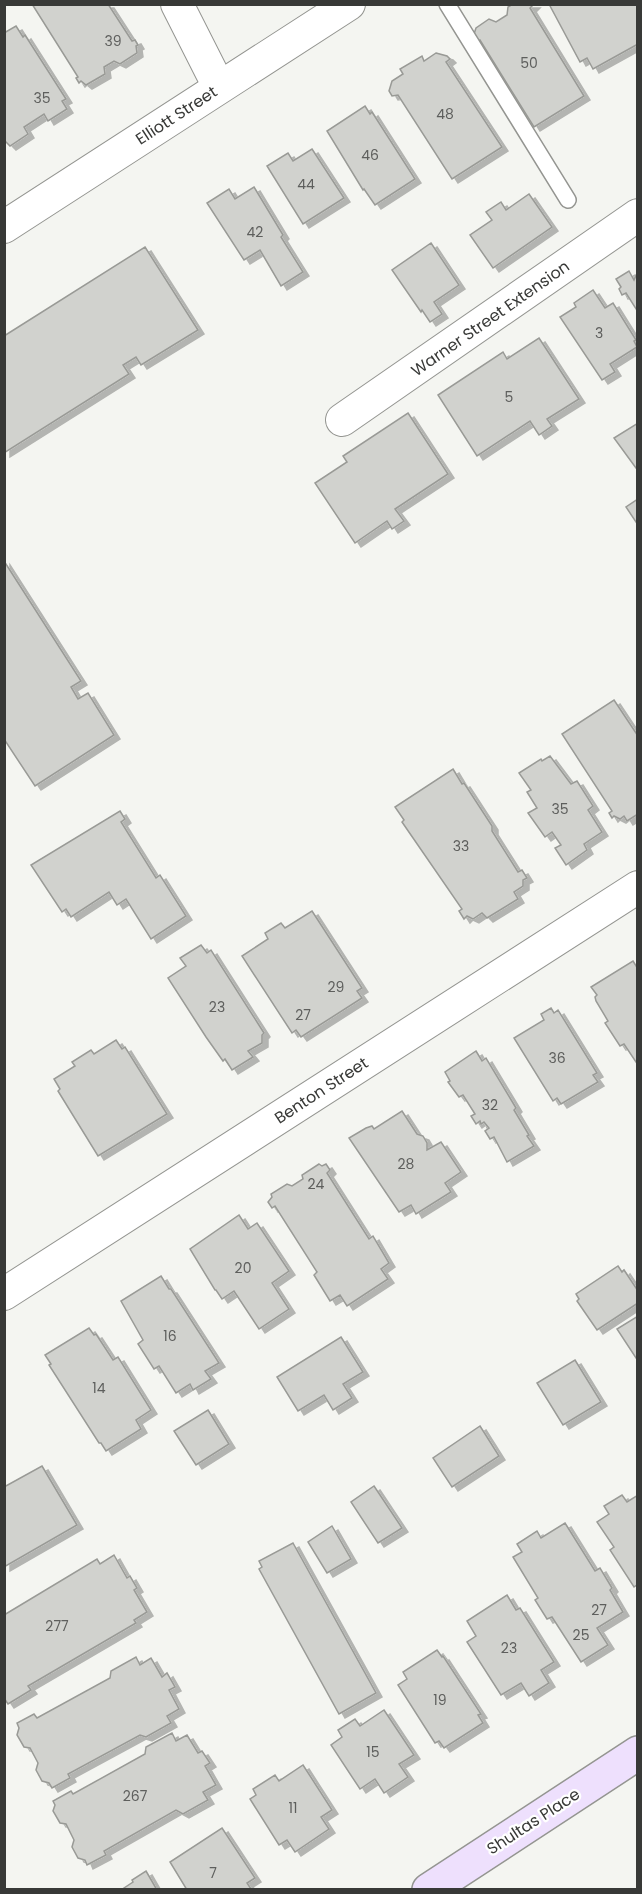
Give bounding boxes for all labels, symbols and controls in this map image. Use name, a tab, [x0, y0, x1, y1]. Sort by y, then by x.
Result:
house number: 39	[104, 31, 122, 51]
house number: 50	[520, 53, 538, 73]
street label: Elliott Street	[131, 80, 222, 150]
house number: 35	[33, 88, 51, 108]
house number: 48	[436, 104, 454, 124]
house number: 46	[361, 145, 379, 165]
house number: 44	[297, 174, 315, 194]
house number: 42	[247, 222, 263, 242]
street label: Warner Street Extension	[406, 255, 574, 382]
house number: 3	[595, 323, 603, 343]
house number: 5	[505, 387, 513, 407]
house number: 35	[551, 799, 569, 819]
house number: 33	[453, 836, 469, 856]
house number: 29	[328, 977, 344, 997]
house number: 23	[209, 997, 225, 1017]
house number: 27	[295, 1005, 311, 1025]
house number: 36	[548, 1048, 566, 1068]
street label: Benton Street	[270, 1051, 373, 1129]
house number: 32	[482, 1095, 498, 1115]
house number: 28	[398, 1154, 415, 1174]
house number: 24	[308, 1174, 325, 1194]
house number: 20	[235, 1258, 251, 1278]
house number: 16	[163, 1326, 177, 1346]
house number: 14	[92, 1378, 106, 1398]
house number: 27	[591, 1600, 607, 1620]
house number: 277	[45, 1616, 69, 1636]
house number: 25	[573, 1625, 589, 1645]
house number: 23	[501, 1638, 517, 1658]
house number: 19	[433, 1690, 447, 1710]
house number: 15	[366, 1742, 380, 1762]
street label: Shultas Place	[482, 1783, 584, 1860]
house number: 267	[123, 1786, 148, 1806]
house number: 11	[289, 1798, 297, 1818]
house number: 7	[209, 1863, 217, 1883]

